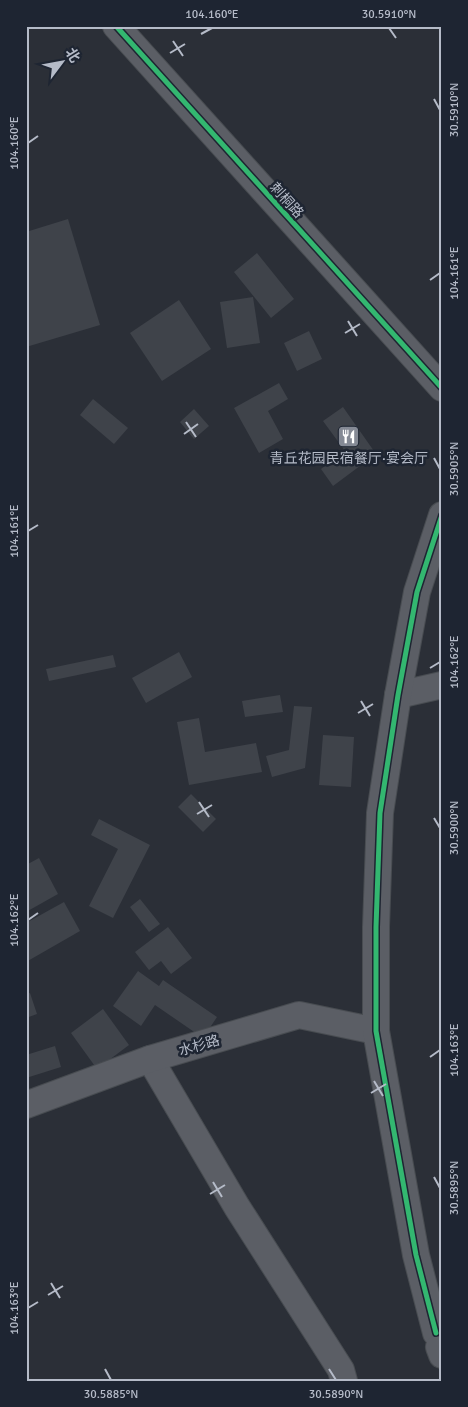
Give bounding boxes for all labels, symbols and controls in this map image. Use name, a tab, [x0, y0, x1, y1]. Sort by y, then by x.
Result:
text: 104.160°E	[185, 7, 239, 22]
text: 30.5910°N	[362, 7, 416, 22]
north arrow	[38, 38, 88, 88]
text: 北	[62, 45, 84, 66]
text: 30.5910°N	[447, 83, 462, 137]
text: 104.160°E	[7, 116, 22, 170]
street label: 刺桐路	[266, 179, 307, 222]
text: 104.161°E	[447, 246, 462, 300]
restaurant icon: 青丘花园民宿餐厅·宴会厅	[337, 424, 361, 448]
text: 30.5905°N	[447, 442, 462, 496]
place label: 青丘花园民宿餐厅·宴会厅	[270, 450, 428, 467]
text: 104.161°E	[7, 504, 22, 558]
text: 104.162°E	[447, 635, 462, 689]
text: 30.5900°N	[447, 801, 462, 855]
text: 104.162°E	[7, 893, 22, 947]
text: 104.163°E	[447, 1023, 462, 1077]
street label: 水杉路	[177, 1032, 222, 1059]
text: 30.5895°N	[447, 1161, 462, 1215]
text: 104.163°E	[7, 1281, 22, 1335]
text: 30.5885°N	[84, 1387, 138, 1402]
text: 30.5890°N	[309, 1387, 363, 1402]

